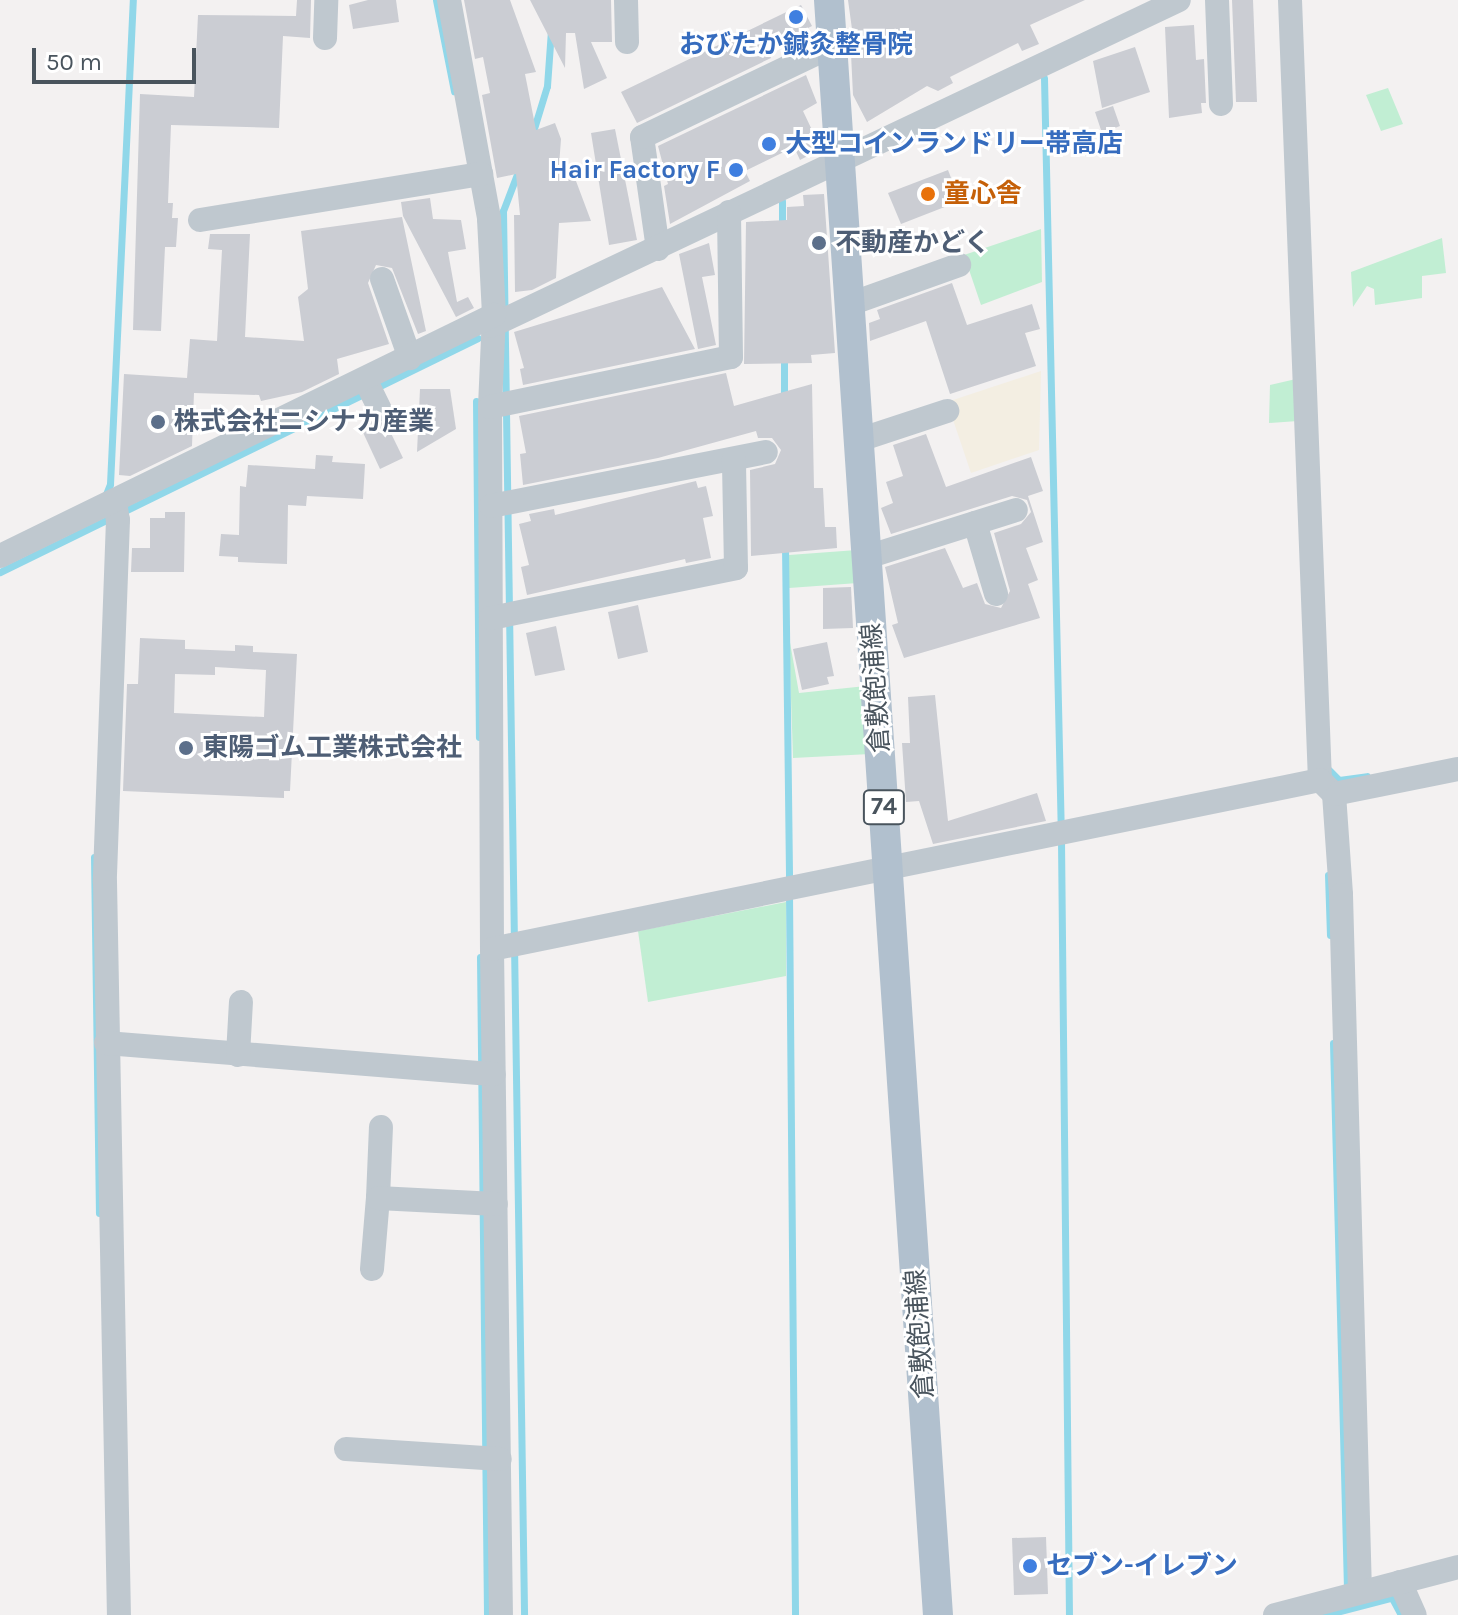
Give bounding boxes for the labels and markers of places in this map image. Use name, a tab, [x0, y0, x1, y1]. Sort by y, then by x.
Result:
marker: おびたか鍼灸整骨院	[787, 8, 805, 26]
place label: おびたか鍼灸整骨院	[679, 29, 913, 61]
place label: 大型コインランドリー帯高店	[785, 128, 1123, 160]
marker: 大型コインランドリー帯高店	[760, 135, 778, 153]
place label: Hair Factory F	[550, 154, 720, 186]
marker: Hair Factory F	[727, 161, 745, 179]
place label: 童心舎	[944, 178, 1022, 210]
marker: 童心舎	[919, 185, 937, 203]
place label: 不動産かどく	[835, 227, 991, 259]
marker: 不動産かどく	[810, 234, 828, 252]
place label: 株式会社ニシナカ産業	[174, 406, 434, 438]
marker: 株式会社ニシナカ産業	[149, 413, 167, 431]
place label: 東陽ゴム工業株式会社	[202, 732, 462, 764]
marker: 東陽ゴム工業株式会社	[177, 739, 195, 757]
place label: セブン-イレブン	[1046, 1550, 1238, 1582]
marker: セブン-イレブン	[1021, 1557, 1039, 1575]

